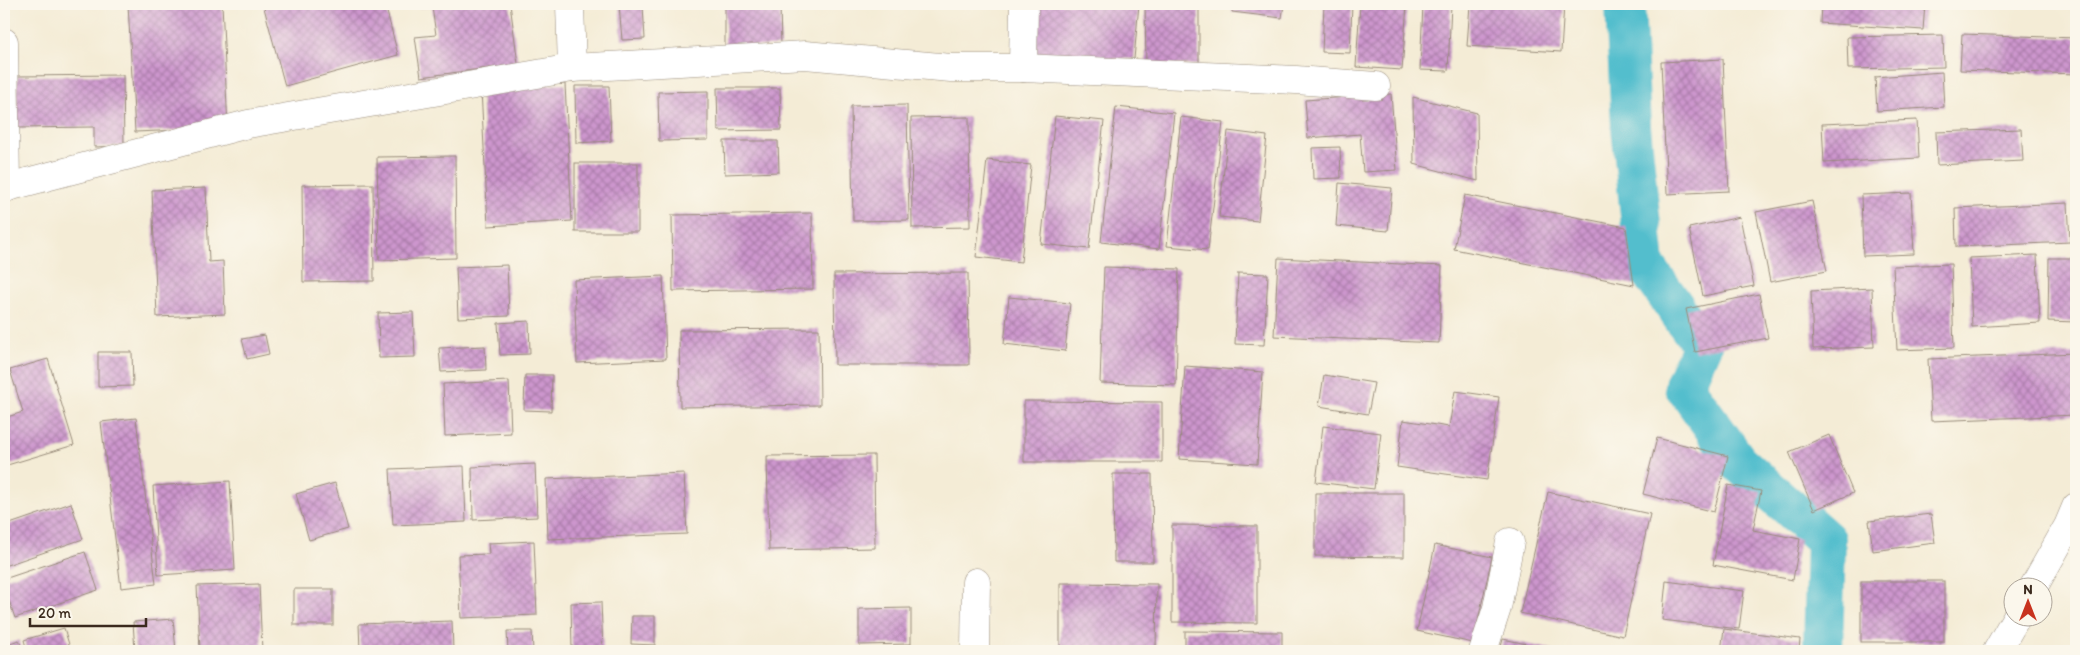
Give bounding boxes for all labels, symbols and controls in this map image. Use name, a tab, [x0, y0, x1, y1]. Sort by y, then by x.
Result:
north arrow	[2002, 578, 2052, 628]
text: N	[2023, 581, 2033, 598]
scale bar	[30, 595, 146, 627]
text: 20 m	[38, 604, 72, 622]

